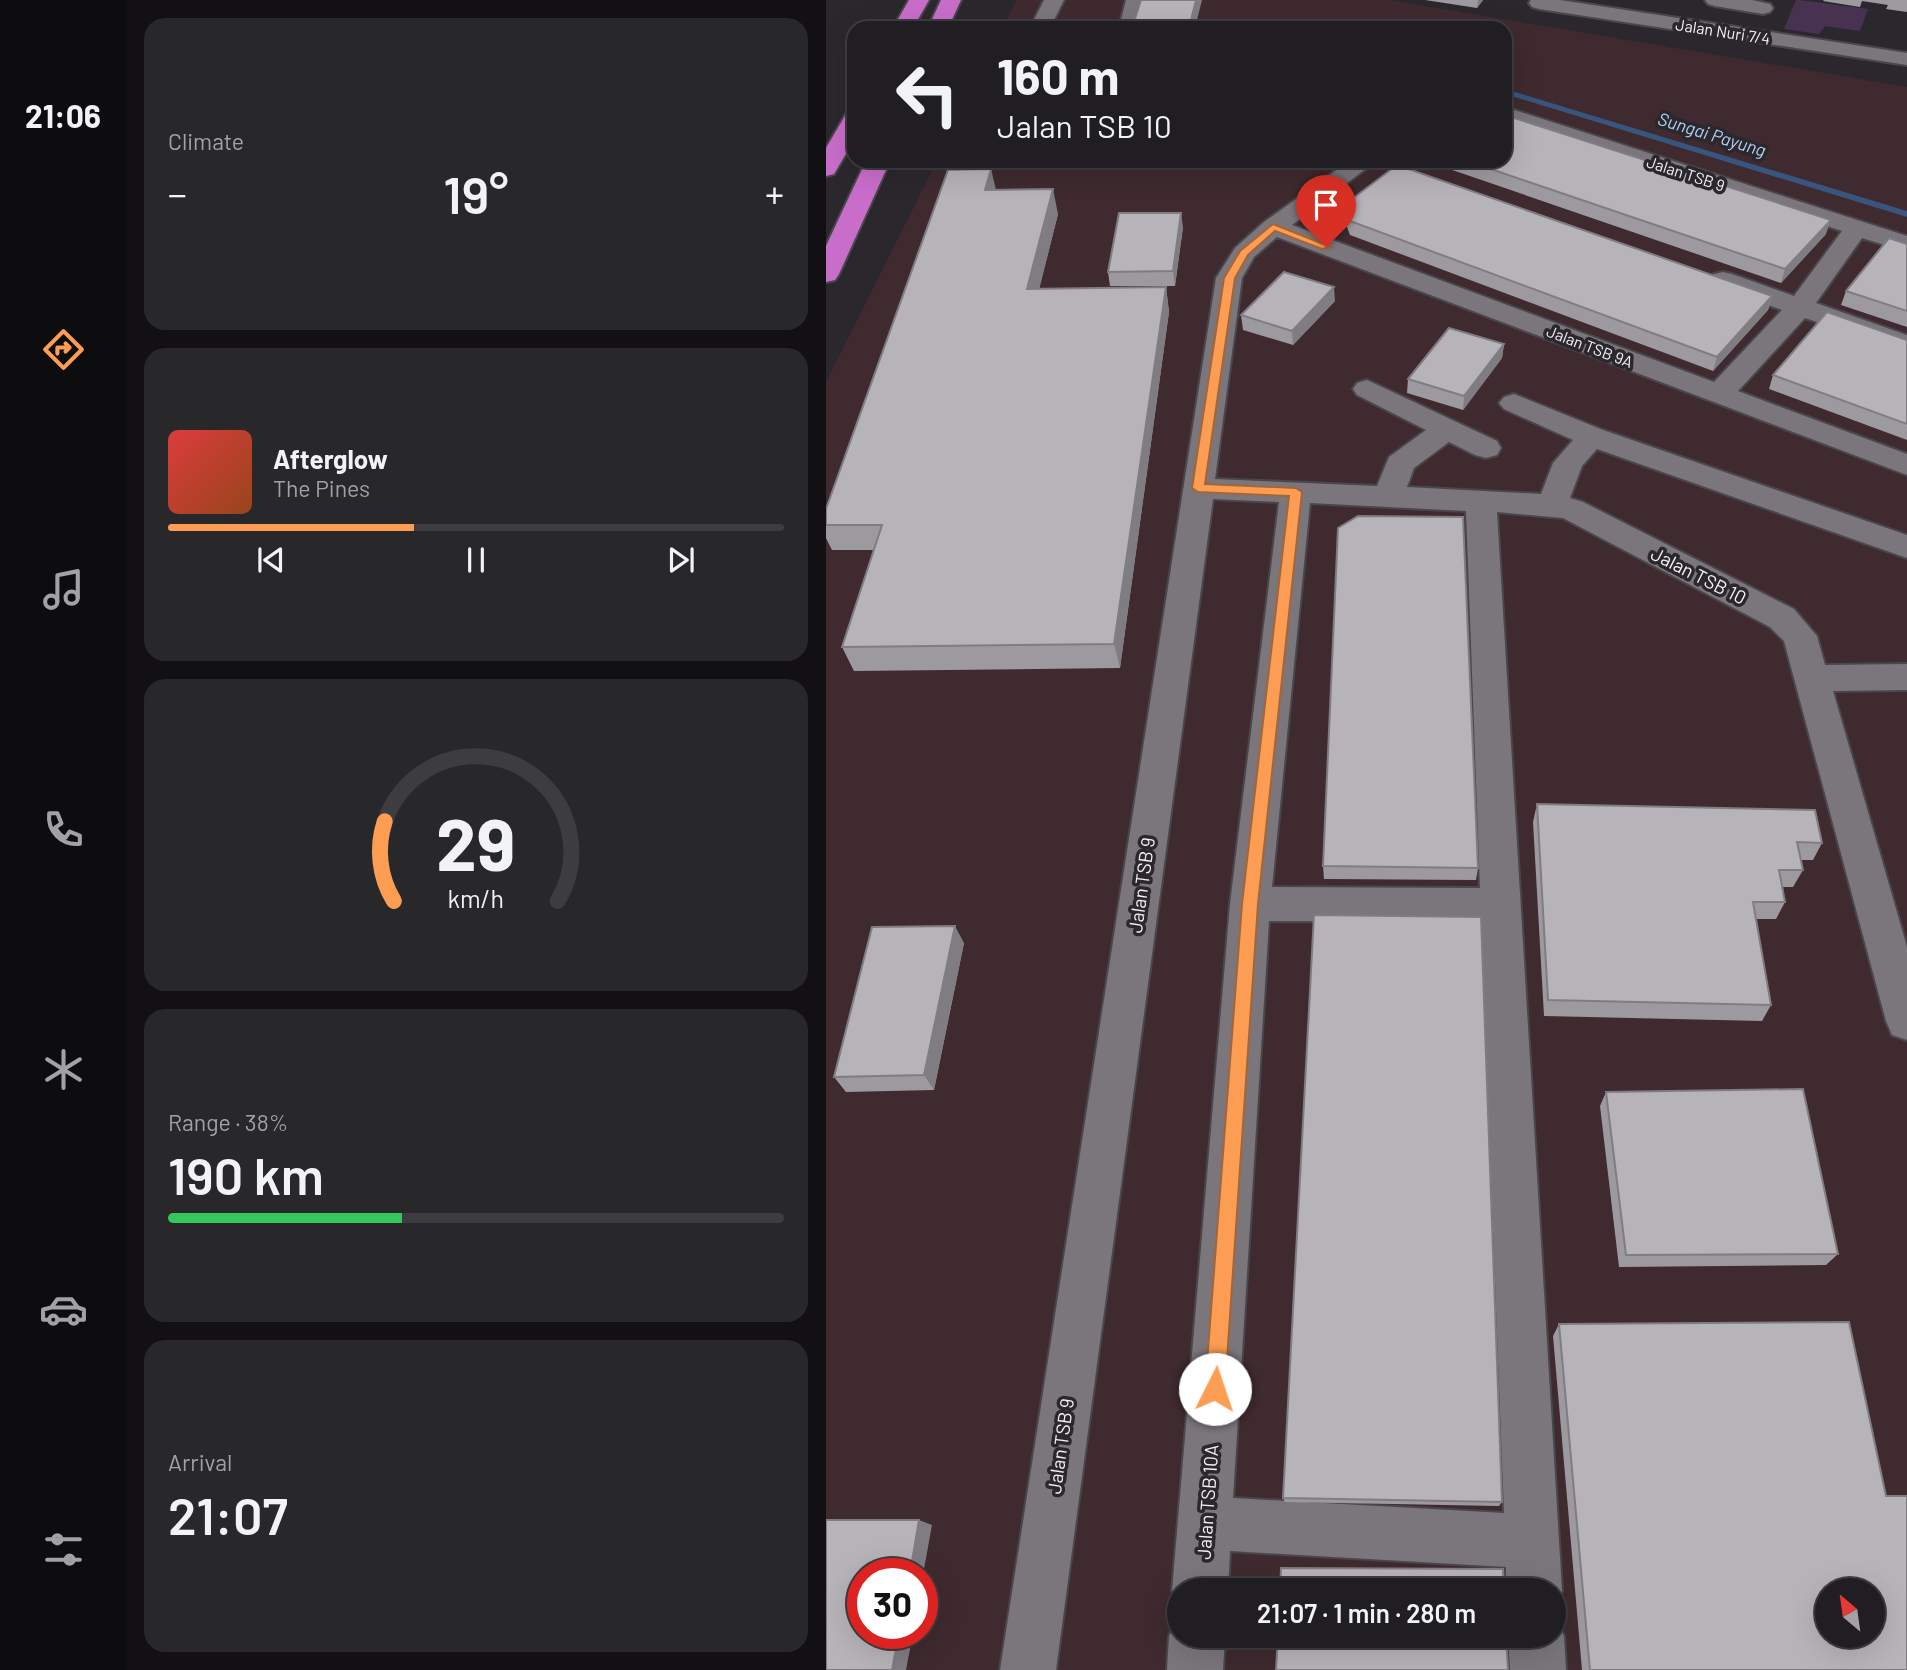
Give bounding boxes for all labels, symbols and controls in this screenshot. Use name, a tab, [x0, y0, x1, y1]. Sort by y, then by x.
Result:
street label: Jalan Nuri 7/4	[1674, 14, 1772, 48]
text: 160 m	[997, 46, 1119, 105]
icon: left	[882, 49, 973, 140]
text: 21:06	[25, 96, 101, 134]
text: Jalan TSB 10	[997, 106, 1172, 144]
water label: Sungai Payung	[1655, 107, 1769, 161]
text: Climate	[168, 127, 244, 155]
street label: Jalan TSB 9	[1645, 151, 1727, 195]
text: 19°	[443, 162, 509, 224]
text: −	[168, 170, 187, 216]
text: +	[765, 170, 784, 216]
pin	[1296, 175, 1356, 247]
icon: arrive	[1307, 186, 1345, 224]
street label: Jalan TSB 9A	[1544, 321, 1636, 371]
icon: directions	[39, 325, 88, 374]
text: Afterglow	[273, 443, 388, 474]
text: The Pines	[273, 474, 370, 502]
icon: previous	[252, 541, 290, 579]
icon: pause	[457, 541, 495, 579]
icon: next	[662, 541, 700, 579]
street label: Jalan TSB 10	[1648, 541, 1750, 609]
icon: music	[39, 565, 88, 614]
text: 29	[436, 798, 516, 886]
icon: phone	[39, 805, 88, 854]
street label: Jalan TSB 9	[1123, 836, 1159, 934]
text: km/h	[448, 883, 504, 913]
icon: climate	[39, 1045, 88, 1094]
text: Range · 38%	[168, 1108, 288, 1136]
text: 190 km	[168, 1143, 324, 1205]
icon: car	[39, 1285, 88, 1334]
position arrow	[1178, 1352, 1252, 1426]
street label: Jalan TSB 9	[1042, 1397, 1078, 1495]
street label: Jalan TSB 10A	[1192, 1444, 1222, 1560]
text: Arrival	[168, 1448, 232, 1476]
text: 21:07	[168, 1483, 288, 1545]
icon: filters	[39, 1525, 88, 1574]
speed limit sign: 30	[847, 1558, 938, 1649]
north arrow	[1815, 1578, 1885, 1648]
map controls	[1815, 1578, 1885, 1648]
text: 21:07 · 1 min · 280 m	[1257, 1597, 1476, 1628]

